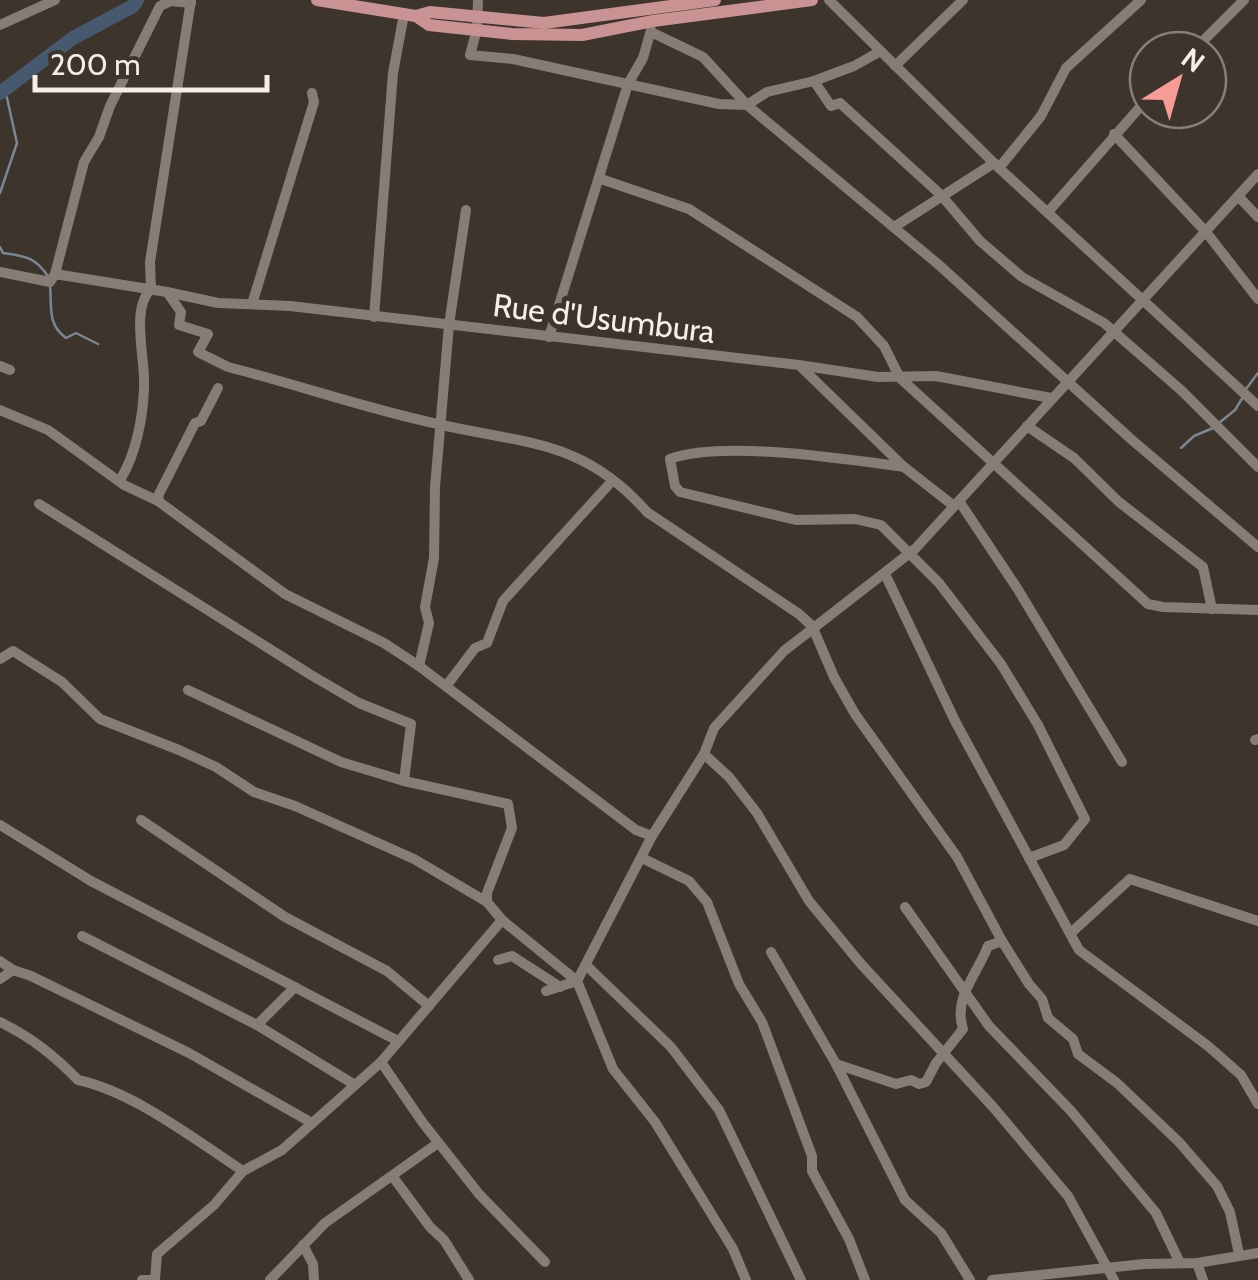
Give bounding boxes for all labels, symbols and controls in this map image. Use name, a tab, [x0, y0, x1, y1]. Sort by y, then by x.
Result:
scale bar	[35, 30, 268, 92]
north arrow	[1128, 30, 1228, 130]
text: N	[1175, 41, 1211, 80]
text: 200 m	[50, 46, 141, 83]
street label: Rue d'Usumbura	[491, 285, 718, 351]

